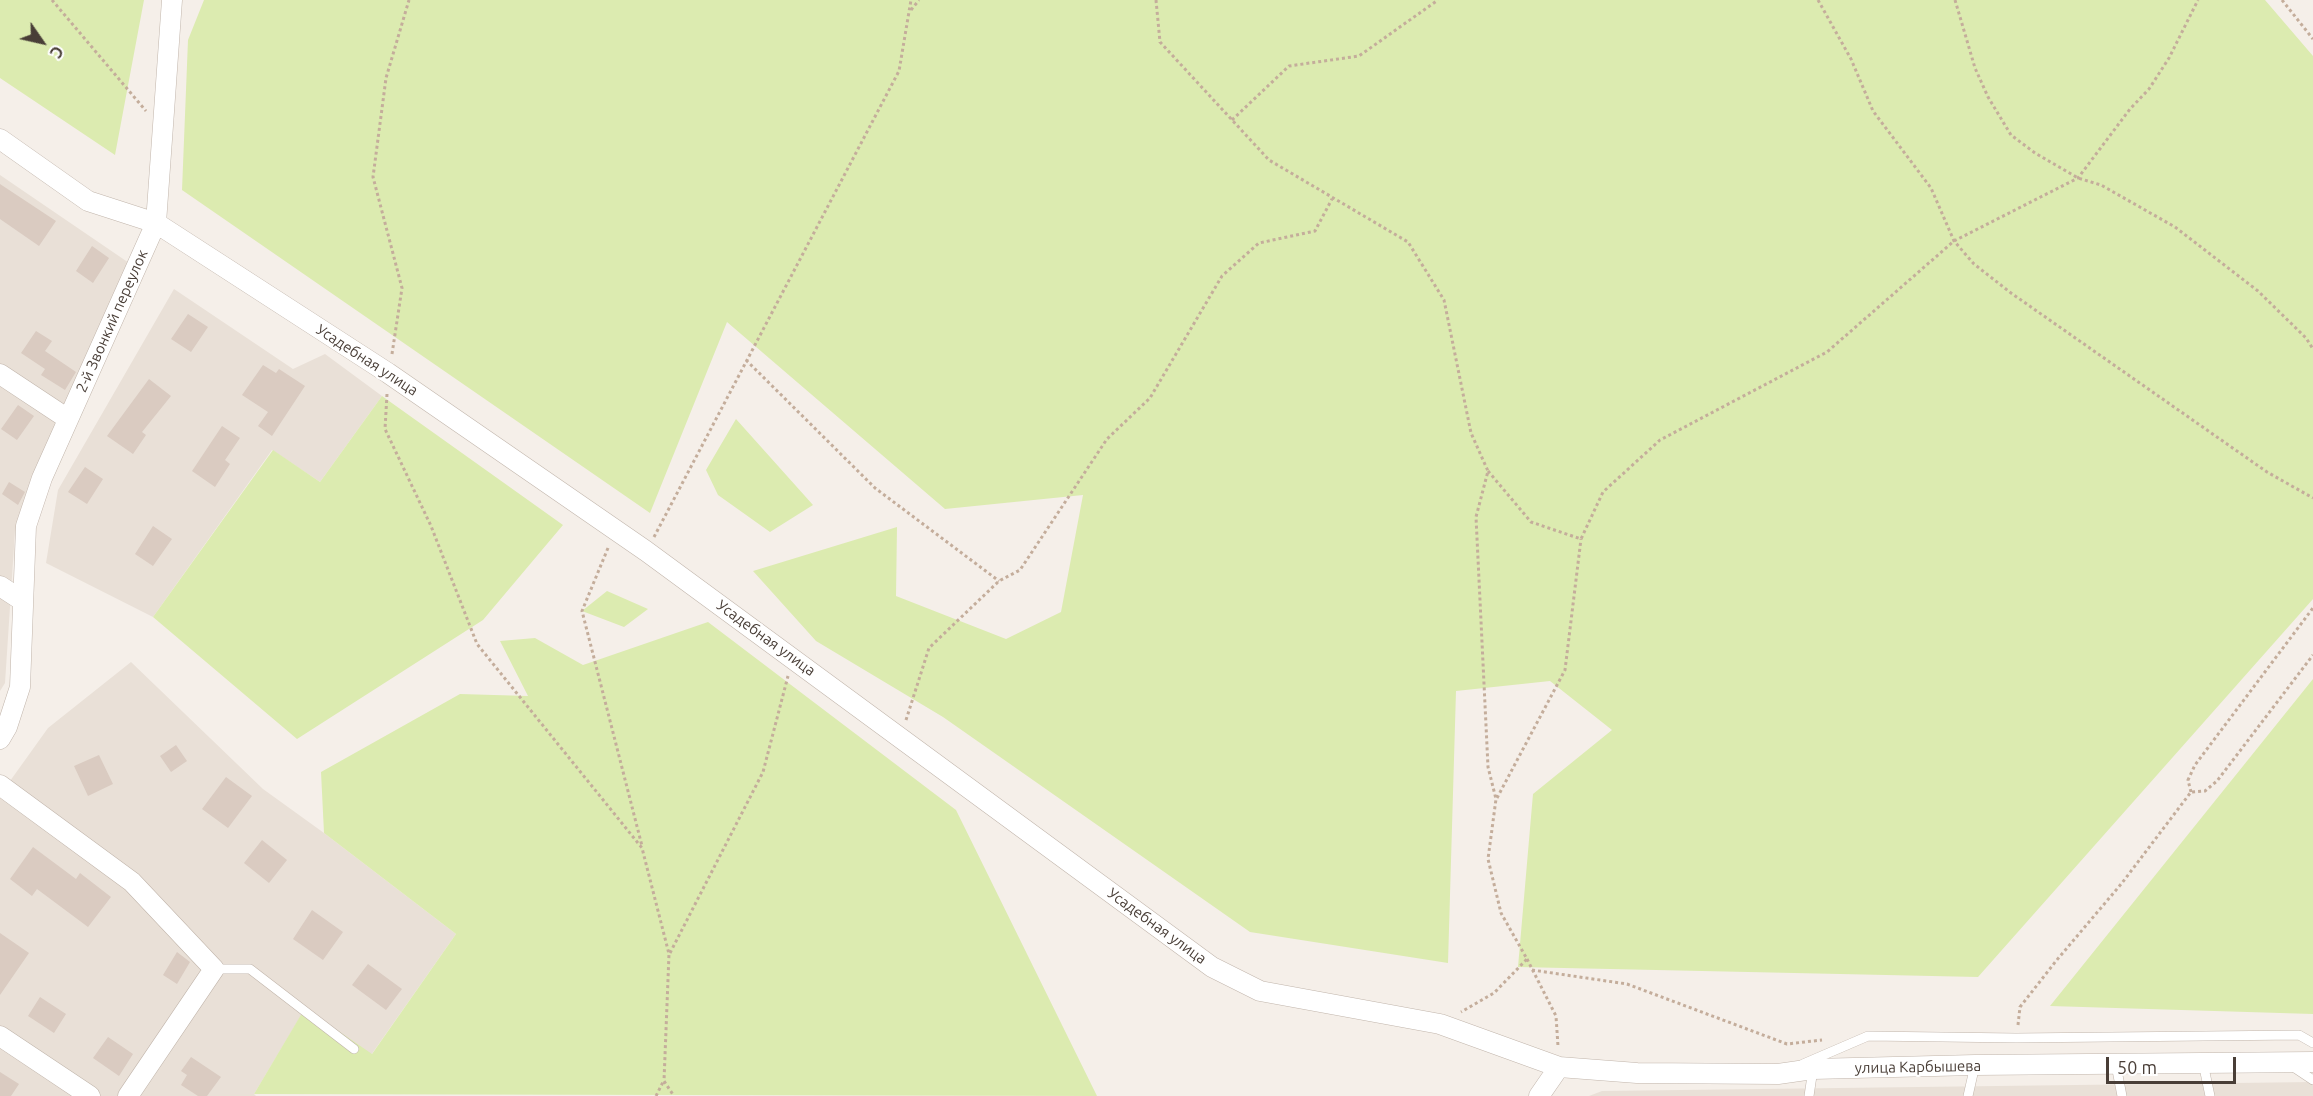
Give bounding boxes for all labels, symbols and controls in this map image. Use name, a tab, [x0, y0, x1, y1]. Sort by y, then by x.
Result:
north arrow	[12, 12, 72, 72]
text: С	[47, 43, 67, 61]
street label: 2-й Звонкий переулок	[72, 247, 152, 395]
street label: Усадебная улица	[313, 320, 421, 400]
street label: Усадебная улица	[713, 596, 819, 680]
street label: Усадебная улица	[1104, 884, 1210, 968]
scale bar	[2109, 1045, 2240, 1083]
street label: улица Карбышева	[1855, 1057, 1981, 1077]
text: 50 m	[2117, 1057, 2157, 1077]

